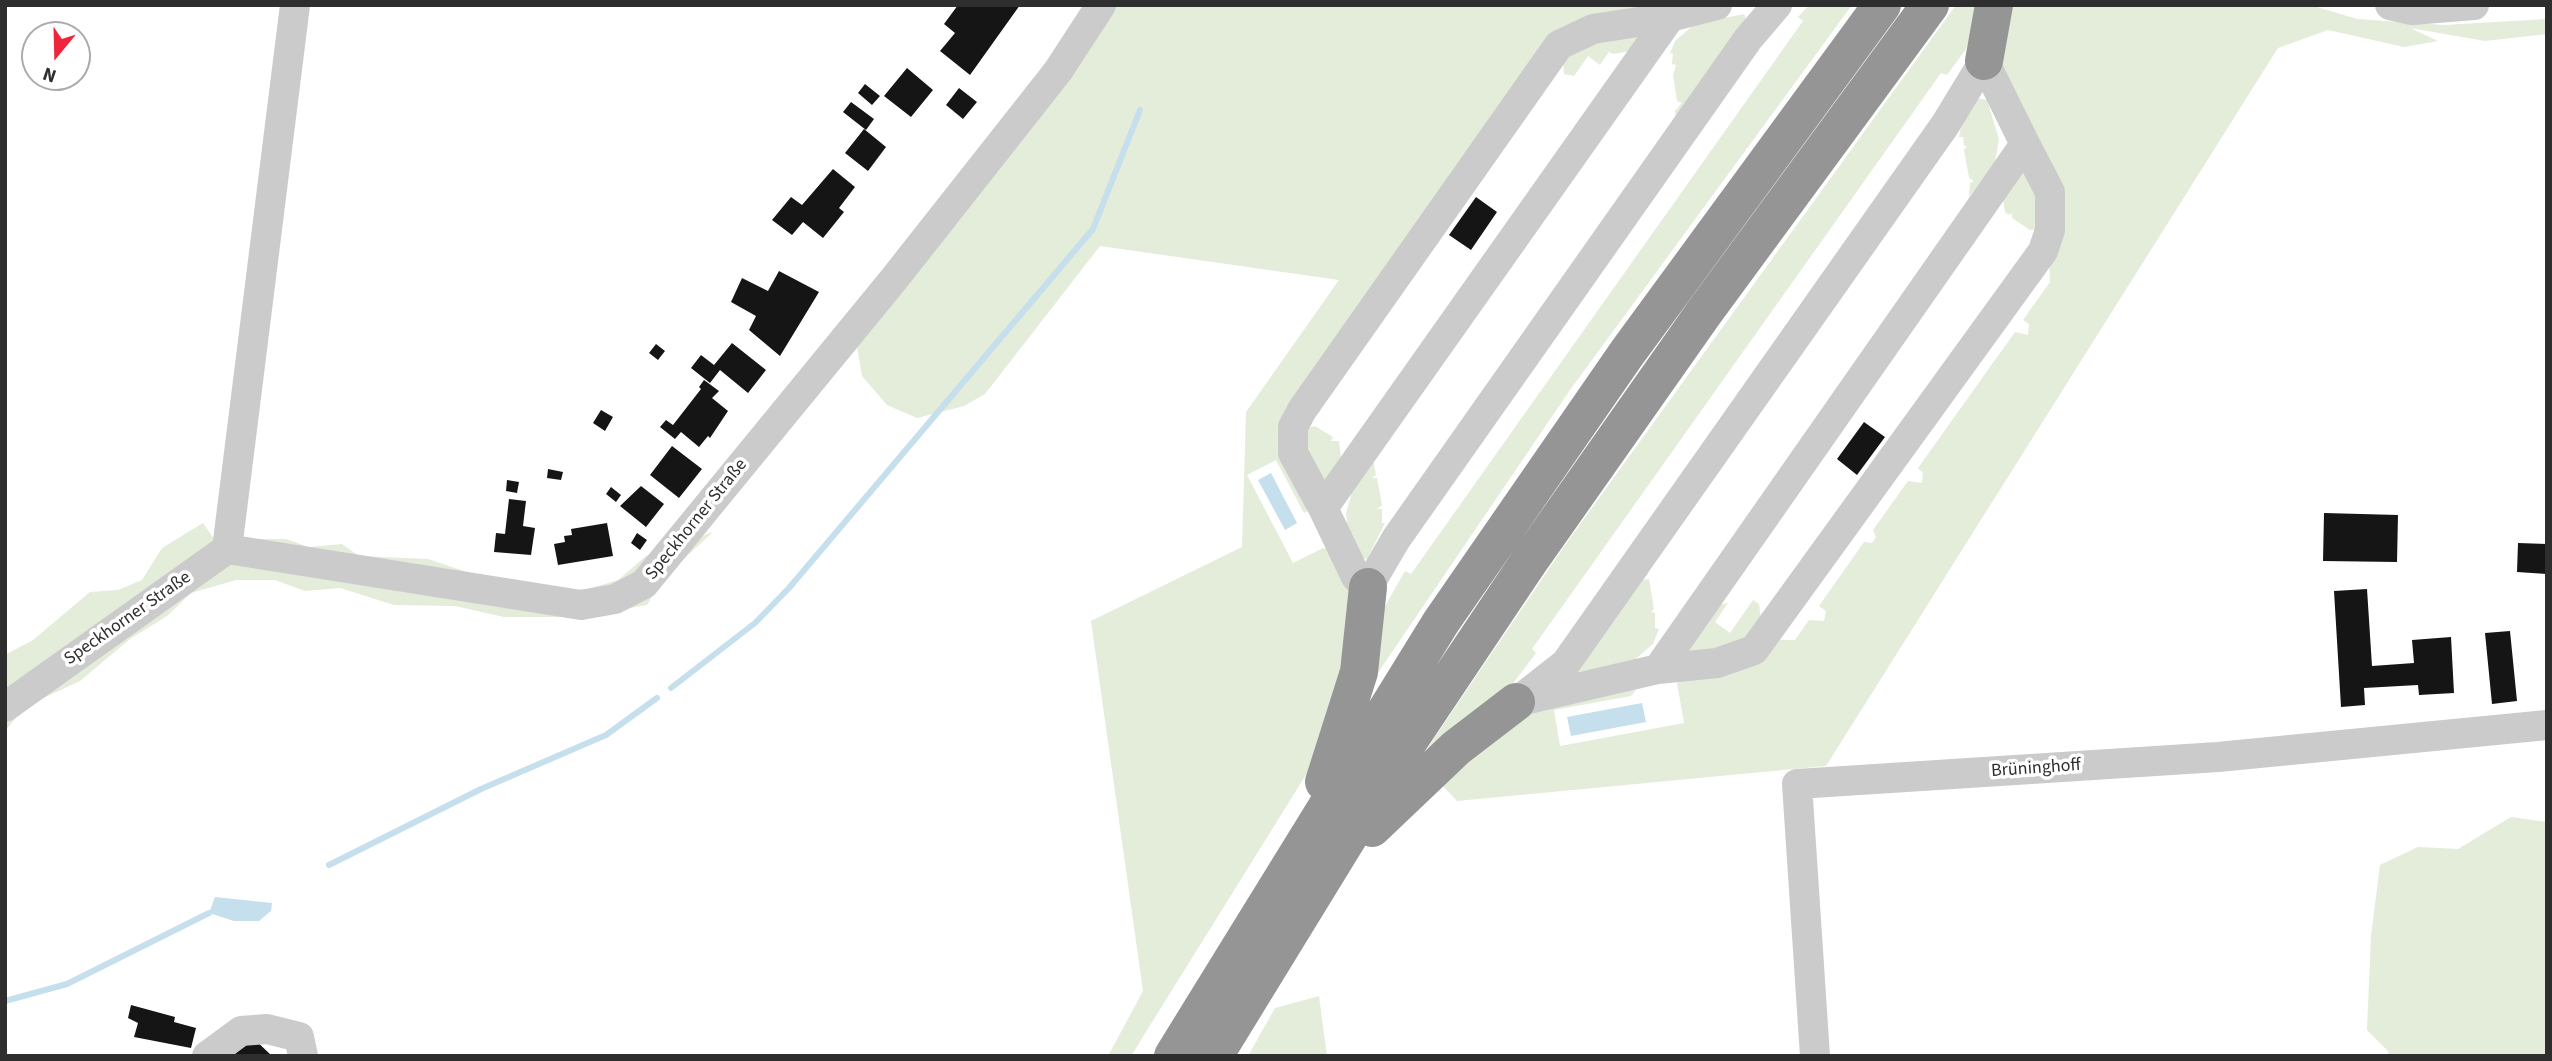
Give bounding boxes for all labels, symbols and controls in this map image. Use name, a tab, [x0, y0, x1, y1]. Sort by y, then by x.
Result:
north arrow	[21, 21, 91, 91]
text: N	[39, 60, 60, 89]
street label: Speckhorner Straße	[642, 455, 752, 585]
street label: Speckhorner Straße	[61, 567, 195, 671]
street label: Brüninghoff	[1991, 755, 2081, 783]

